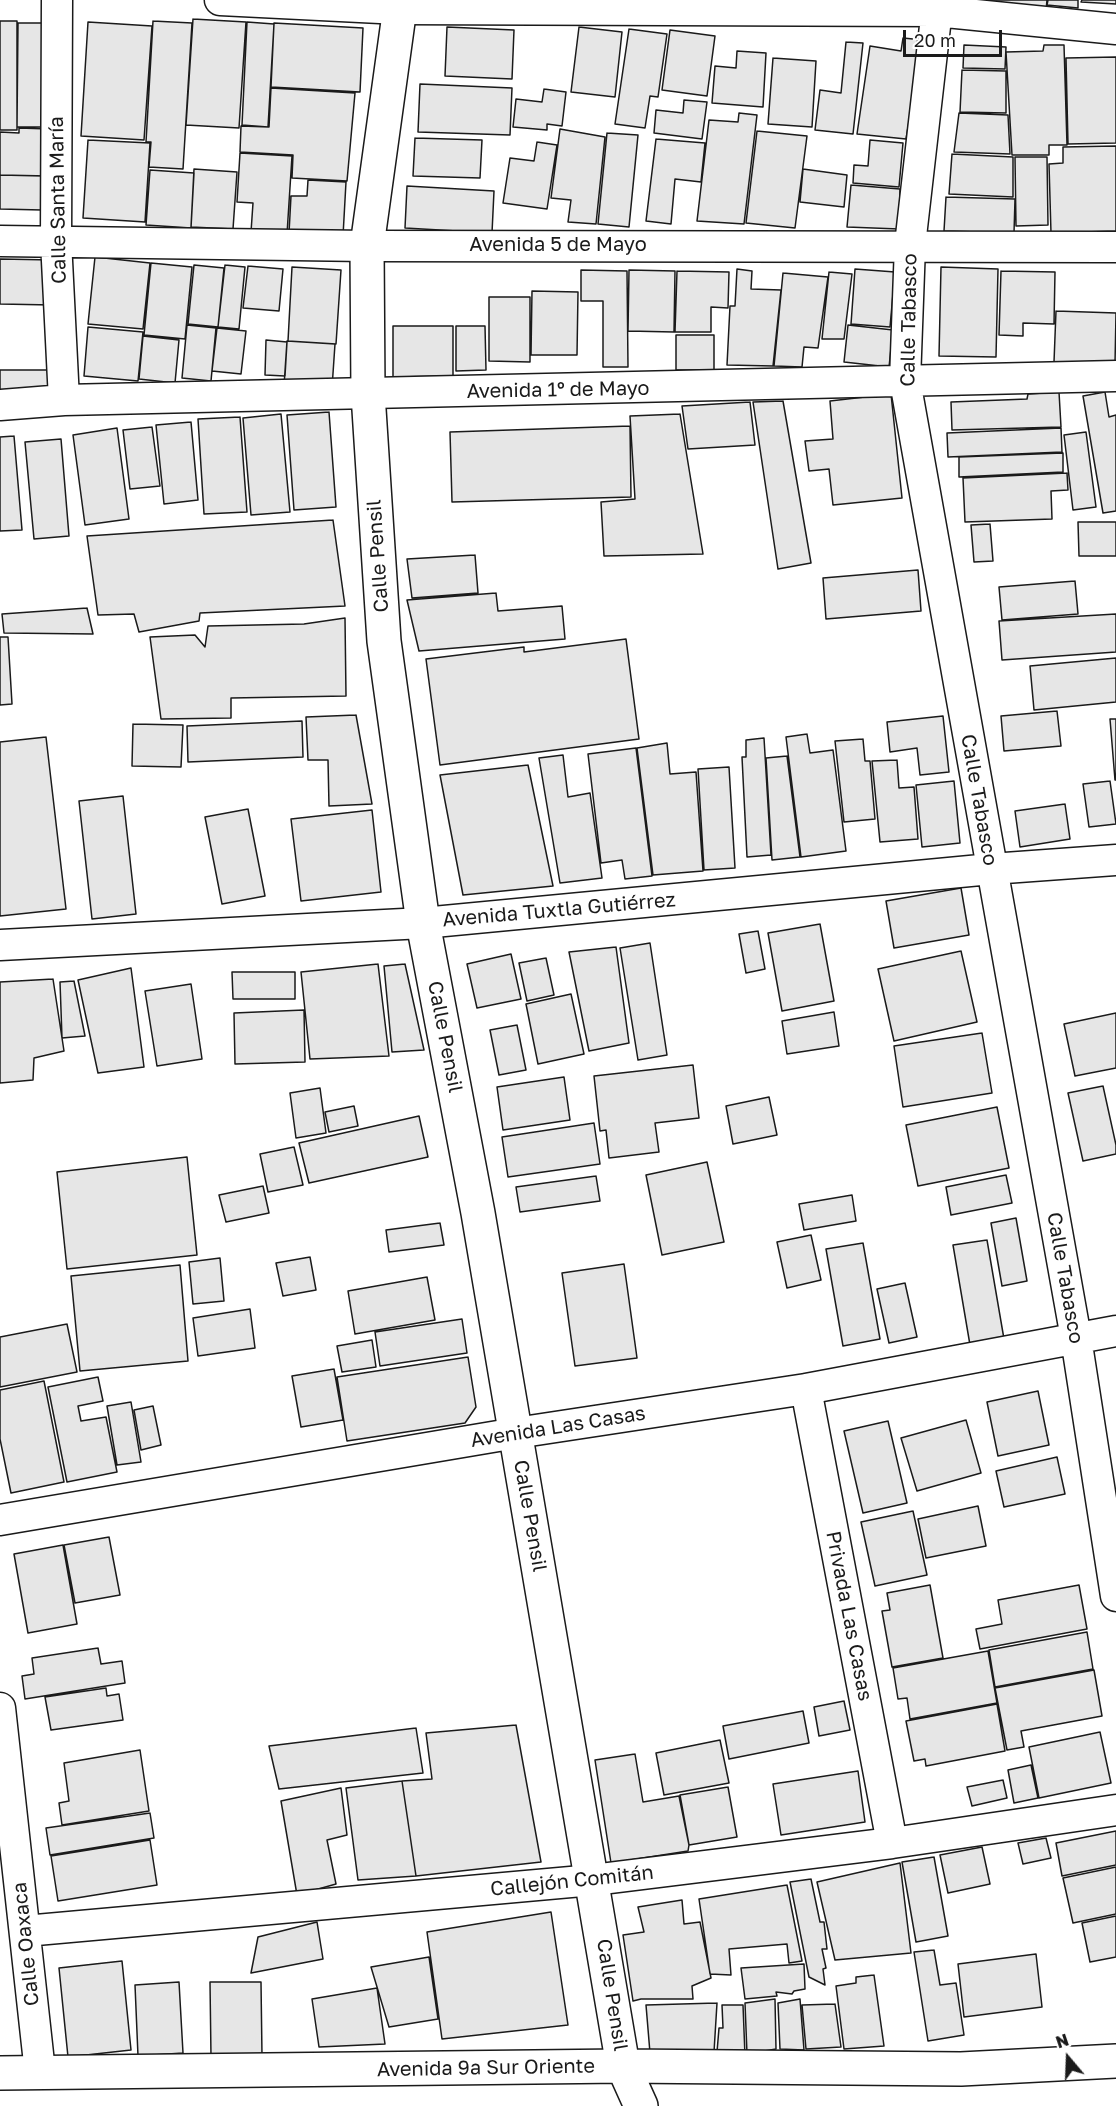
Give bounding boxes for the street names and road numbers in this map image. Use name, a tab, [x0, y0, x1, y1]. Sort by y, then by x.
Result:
street label: Calle Santa María	[45, 116, 71, 284]
street label: Avenida 5 de Mayo	[469, 233, 647, 257]
street label: Calle Tabasco	[896, 253, 922, 387]
street label: Avenida 1º de Mayo	[466, 376, 650, 404]
street label: Calle Pensil	[362, 499, 394, 613]
street label: Calle Tabasco	[956, 732, 1002, 868]
street label: Avenida Tuxtla Gutiérrez	[441, 888, 677, 932]
street label: Calle Pensil	[422, 979, 468, 1095]
street label: Calle Tabasco	[1042, 1210, 1088, 1346]
street label: Avenida Las Casas	[469, 1401, 647, 1453]
street label: Calle Pensil	[508, 1458, 552, 1574]
street label: Privada Las Casas	[821, 1529, 877, 1703]
street label: Callejón Comitán	[489, 1860, 655, 1902]
street label: Calle Oaxaca	[8, 1881, 44, 2007]
street label: Calle Pensil	[591, 1937, 633, 2053]
street label: Avenida 9a Sur Oriente	[377, 2054, 595, 2082]

